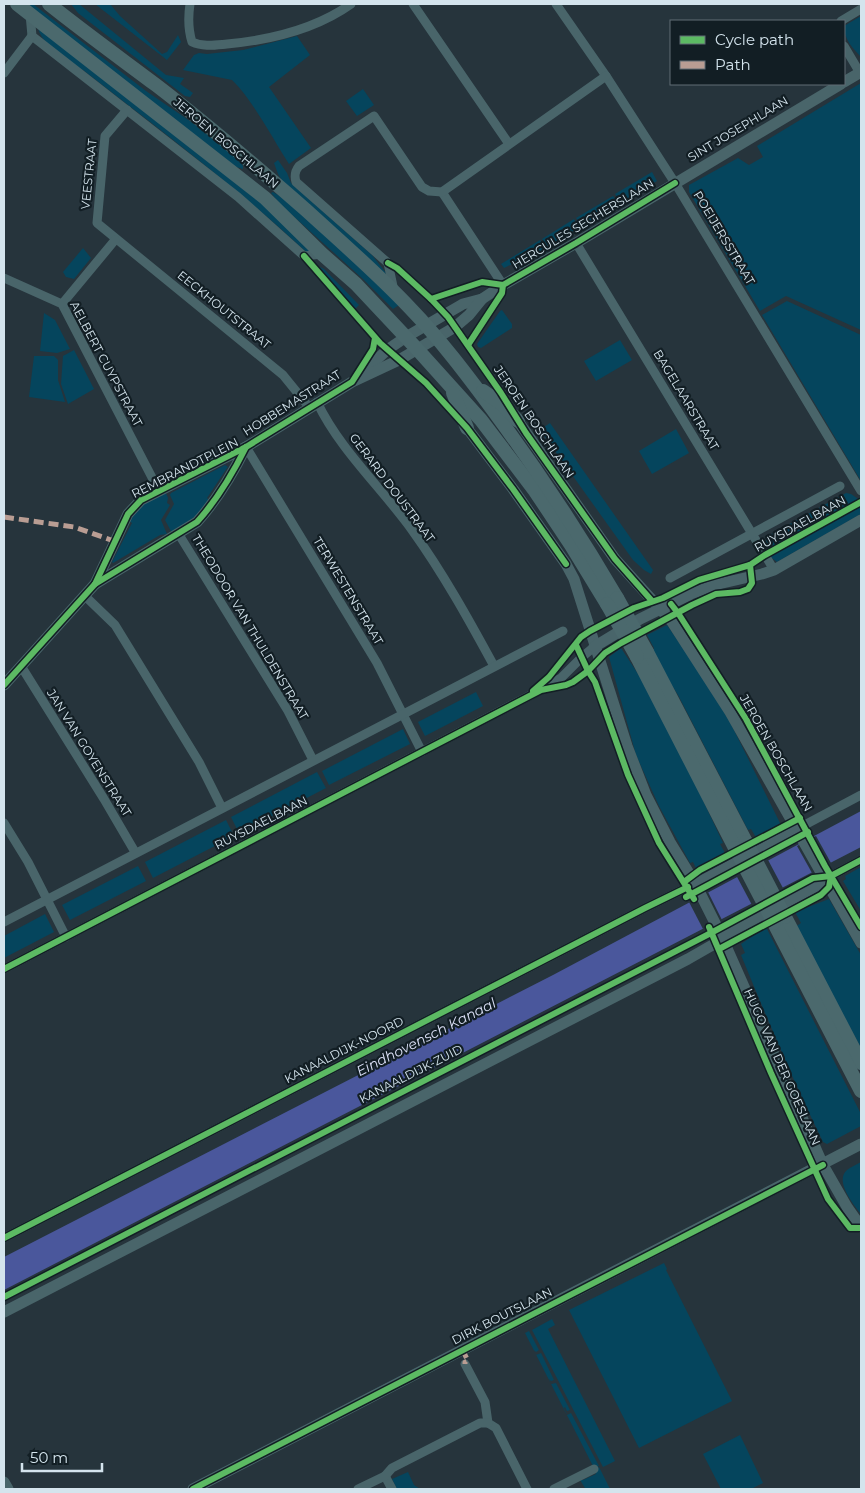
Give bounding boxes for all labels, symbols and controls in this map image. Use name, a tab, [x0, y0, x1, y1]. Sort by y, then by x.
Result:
legend	[670, 20, 845, 85]
text: Cycle path	[715, 30, 794, 49]
text: Path	[715, 55, 751, 74]
street label: SINT JOSEPHLAAN	[685, 93, 791, 165]
street label: JEROEN BOSCHLAAN	[170, 94, 282, 191]
street label: VEESTRAAT	[77, 138, 100, 210]
street label: HERCULES SEGHERSLAAN	[509, 175, 656, 272]
street label: POEIJERSSTRAAT	[690, 188, 758, 288]
street label: EECKHOUTSTRAAT	[175, 267, 274, 352]
street label: AELBERT CUYPSTRAAT	[67, 298, 146, 429]
street label: BAGELAARSTRAAT	[651, 347, 722, 453]
street label: JEROEN BOSCHLAAN	[491, 362, 578, 481]
street label: HOBBEMASTRAAT	[240, 366, 344, 439]
street label: GERARD DOUSTRAAT	[347, 430, 438, 545]
street label: REMBRANDTPLEIN	[129, 434, 241, 501]
street label: RUYSDAELBAAN	[751, 492, 848, 555]
street label: THEODOOR VAN THULDENSTRAAT	[189, 531, 312, 722]
street label: TERWESTENSTRAAT	[310, 534, 387, 648]
street label: JAN VAN GOYENSTRAAT	[43, 685, 135, 819]
street label: JEROEN BOSCHLAAN	[736, 691, 816, 814]
street label: RUYSDAELBAAN	[212, 793, 310, 852]
street label: HUGO VAN DER GOESLAAN	[741, 986, 824, 1147]
water label: Eindhovensch Kanaal	[353, 994, 499, 1080]
street label: KANAALDIJK-NOORD	[282, 1013, 406, 1086]
street label: KANAALDIJK-ZUID	[357, 1041, 465, 1106]
street label: DIRK BOUTSLAAN	[449, 1284, 554, 1347]
scale bar	[22, 1440, 102, 1472]
text: 50 m	[30, 1448, 68, 1467]

